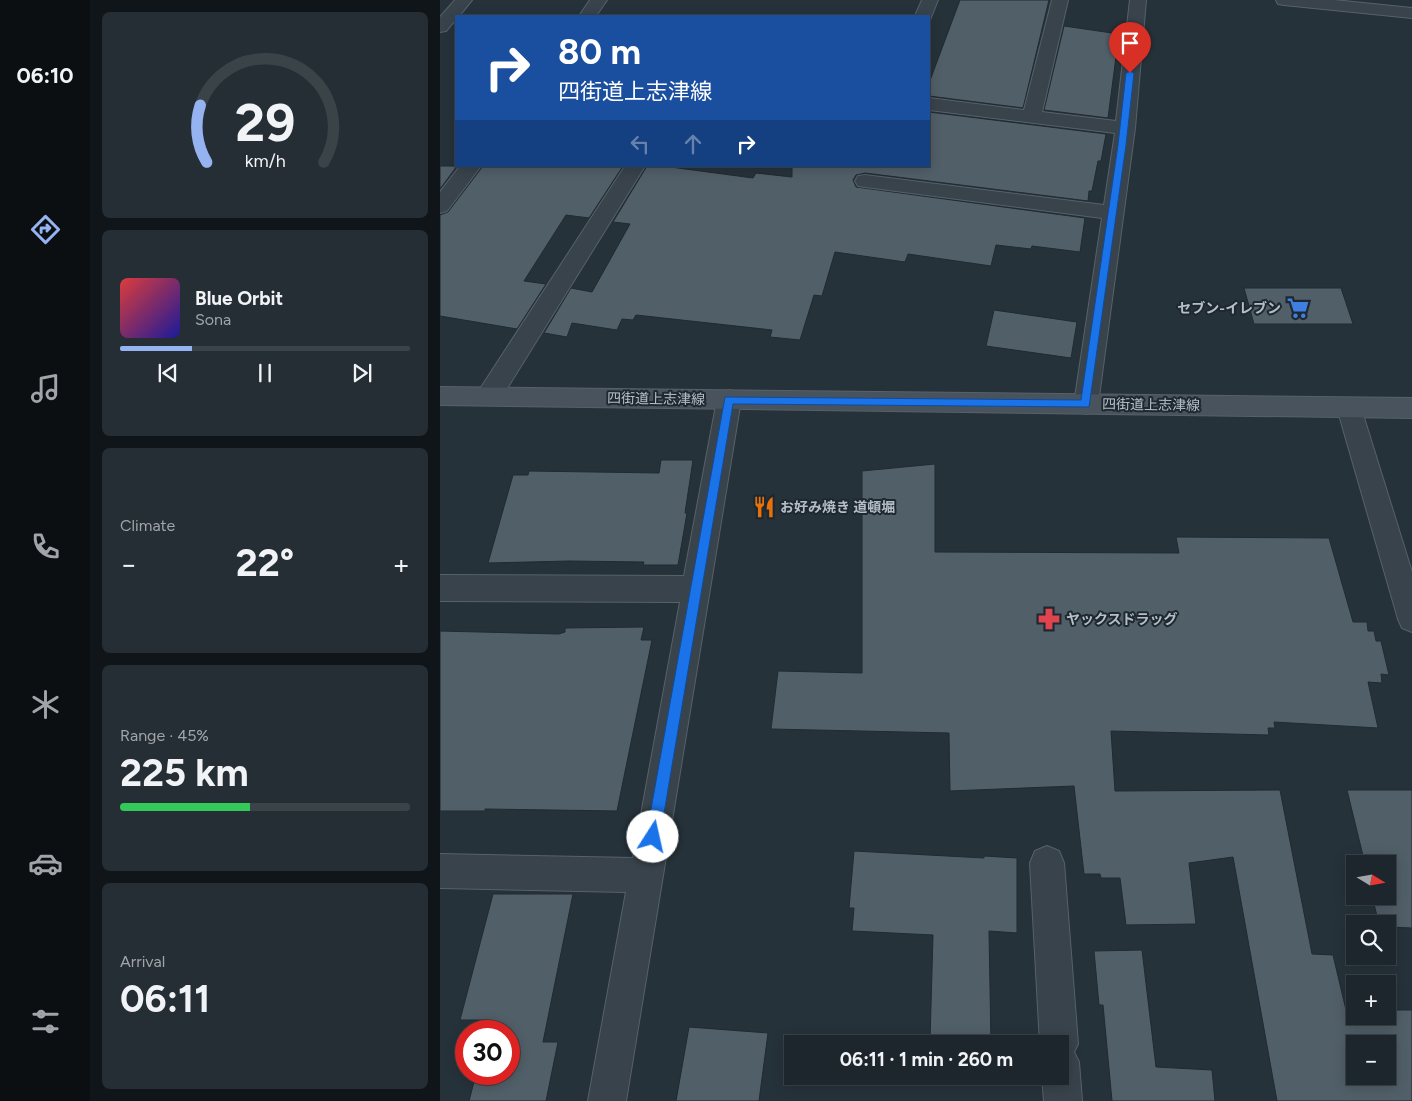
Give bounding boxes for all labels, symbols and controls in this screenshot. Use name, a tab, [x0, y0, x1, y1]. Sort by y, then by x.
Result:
pin	[1109, 22, 1151, 73]
icon: arrive	[1116, 29, 1144, 57]
text: 80 m	[558, 31, 641, 73]
icon: right	[475, 35, 540, 100]
text: 06:10	[16, 62, 74, 89]
text: 四街道上志津線	[558, 78, 712, 105]
text: 29	[235, 92, 295, 154]
icon: left	[626, 130, 654, 158]
icon: ahead	[679, 130, 707, 158]
icon: right	[732, 130, 760, 158]
text: km/h	[245, 150, 285, 171]
icon: directions	[28, 212, 63, 247]
text: Blue Orbit	[195, 287, 283, 310]
supermarket icon: セブン-イレブン	[1285, 295, 1311, 321]
place label: セブン-イレブン	[1177, 300, 1281, 317]
text: Sona	[195, 310, 231, 329]
icon: previous	[154, 359, 182, 387]
icon: pause	[251, 359, 279, 387]
icon: next	[348, 359, 376, 387]
icon: music	[28, 371, 63, 406]
street label: 四街道上志津線	[607, 390, 705, 408]
street label: 四街道上志津線	[1102, 396, 1200, 414]
restaurant icon: お好み焼き 道頓堀	[751, 494, 777, 520]
place label: お好み焼き 道頓堀	[780, 499, 895, 516]
text: Climate	[120, 516, 175, 535]
icon: phone	[28, 529, 63, 564]
text: 22°	[236, 540, 294, 586]
text: −	[120, 547, 137, 581]
text: +	[393, 547, 410, 581]
pharmacy icon: ヤックスドラッグ	[1036, 606, 1062, 632]
place label: ヤックスドラッグ	[1066, 611, 1178, 628]
icon: climate	[28, 687, 63, 722]
text: Range · 45%	[120, 726, 209, 745]
text: 225 km	[120, 750, 249, 796]
position arrow	[626, 810, 678, 862]
icon: car	[28, 846, 63, 881]
north arrow	[1346, 855, 1396, 905]
map controls	[1346, 855, 1396, 1085]
button: search	[1346, 915, 1396, 965]
text: Arrival	[120, 952, 165, 971]
button: +	[1346, 975, 1396, 1025]
text: 06:11	[120, 976, 210, 1022]
icon: filters	[28, 1004, 63, 1039]
speed limit sign: 30	[455, 1020, 520, 1085]
button: −	[1346, 1035, 1396, 1085]
text: 06:11 · 1 min · 260 m	[840, 1048, 1013, 1071]

